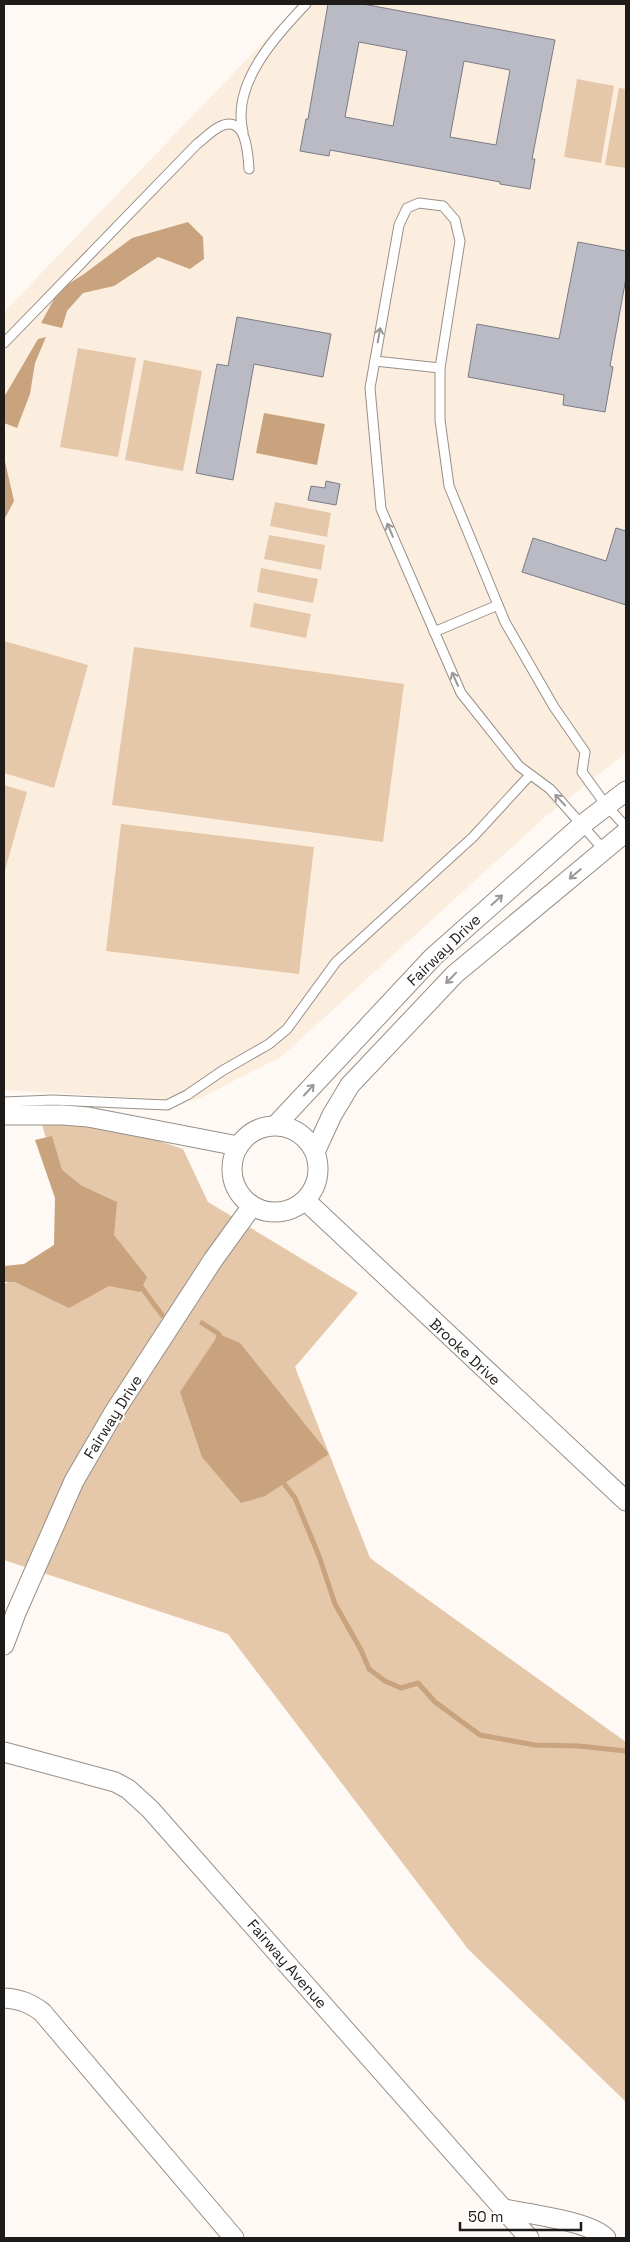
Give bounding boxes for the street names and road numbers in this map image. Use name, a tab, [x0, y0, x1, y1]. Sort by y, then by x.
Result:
street label: Fairway Drive	[403, 910, 485, 990]
street label: Brooke Drive	[426, 1314, 505, 1389]
street label: Fairway Drive	[79, 1371, 146, 1462]
street label: Fairway Avenue	[243, 1915, 331, 2012]

